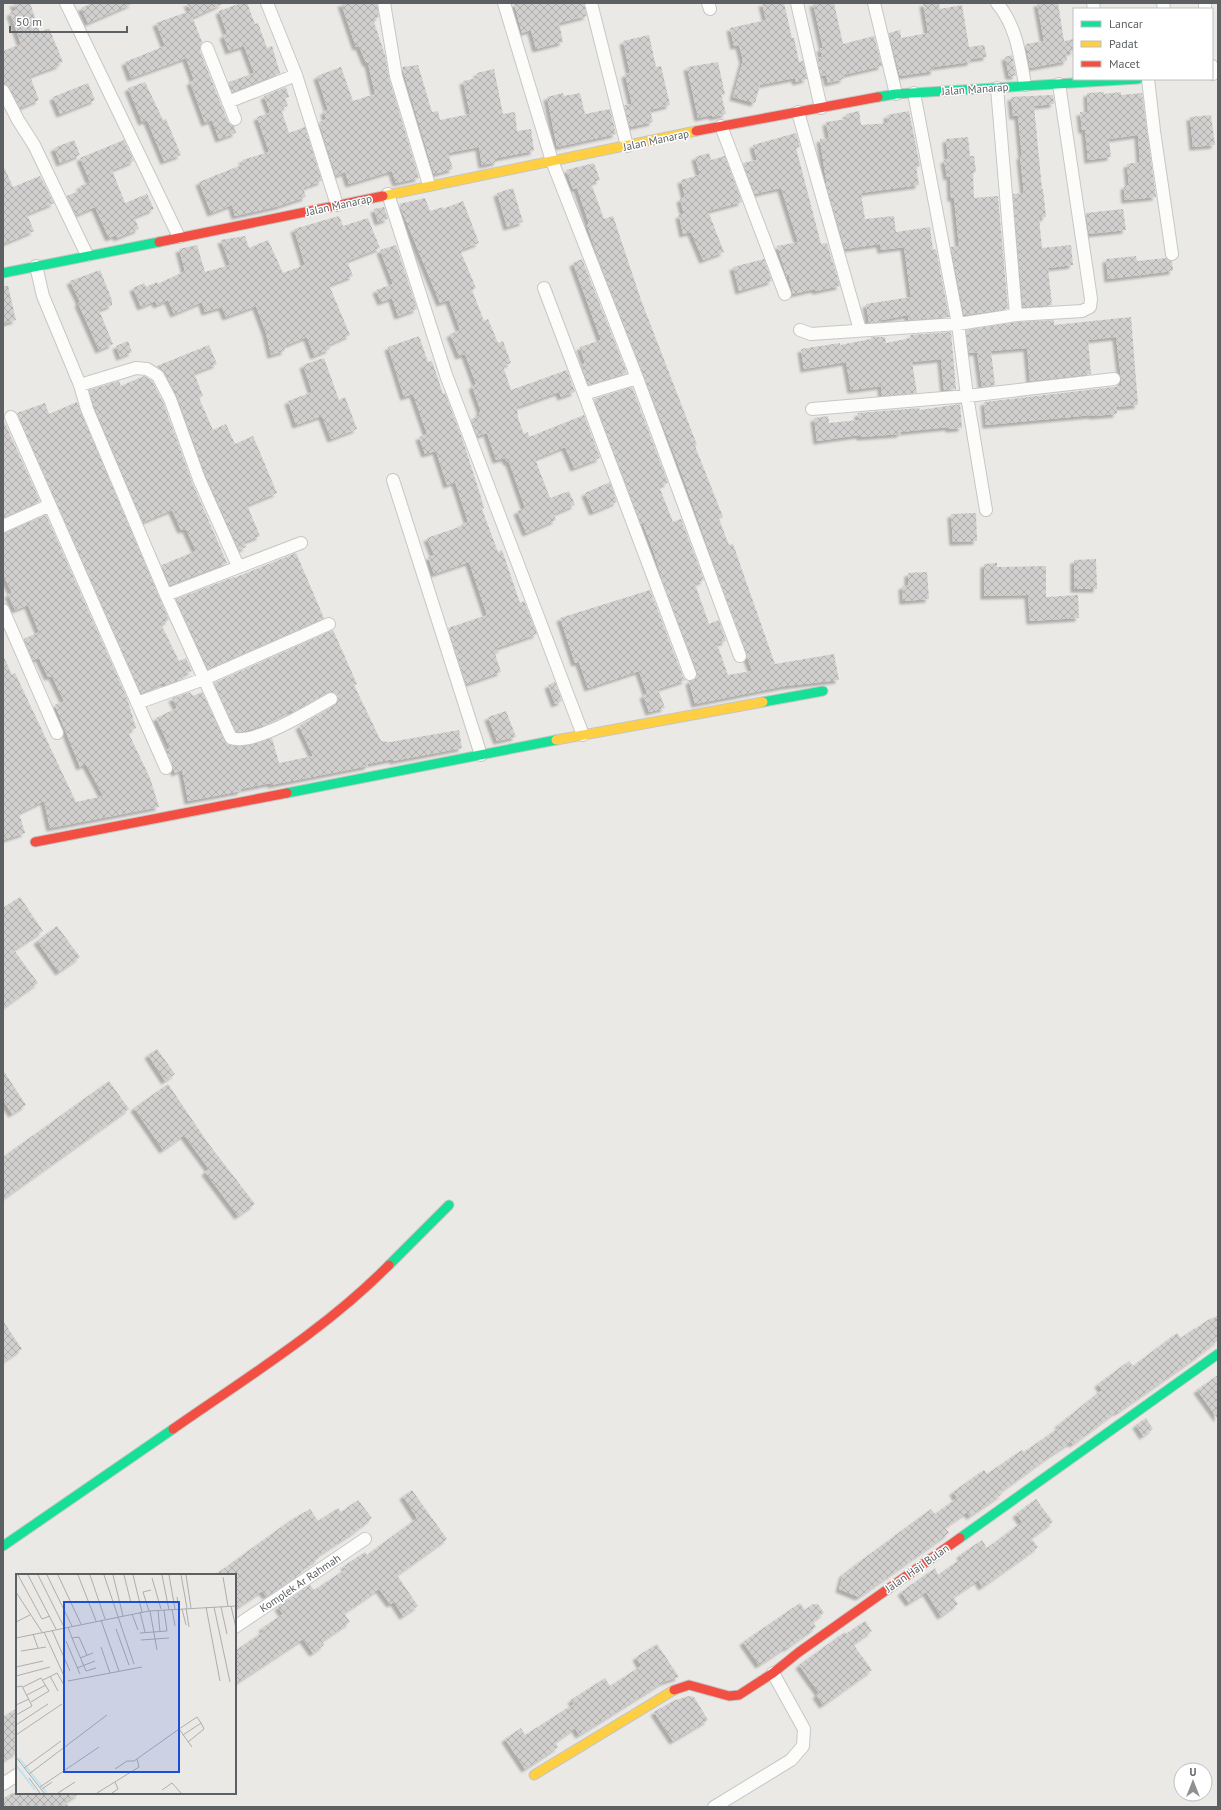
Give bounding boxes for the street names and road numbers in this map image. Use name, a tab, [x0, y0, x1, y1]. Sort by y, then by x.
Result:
street label: Jalan Manarap	[940, 80, 1009, 98]
street label: Jalan Manarap	[621, 126, 690, 154]
street label: Jalan Manarap	[304, 191, 373, 219]
street label: Jalan Haji Bulan	[881, 1541, 952, 1596]
street label: Komplek Ar Rahmah	[257, 1551, 343, 1615]

